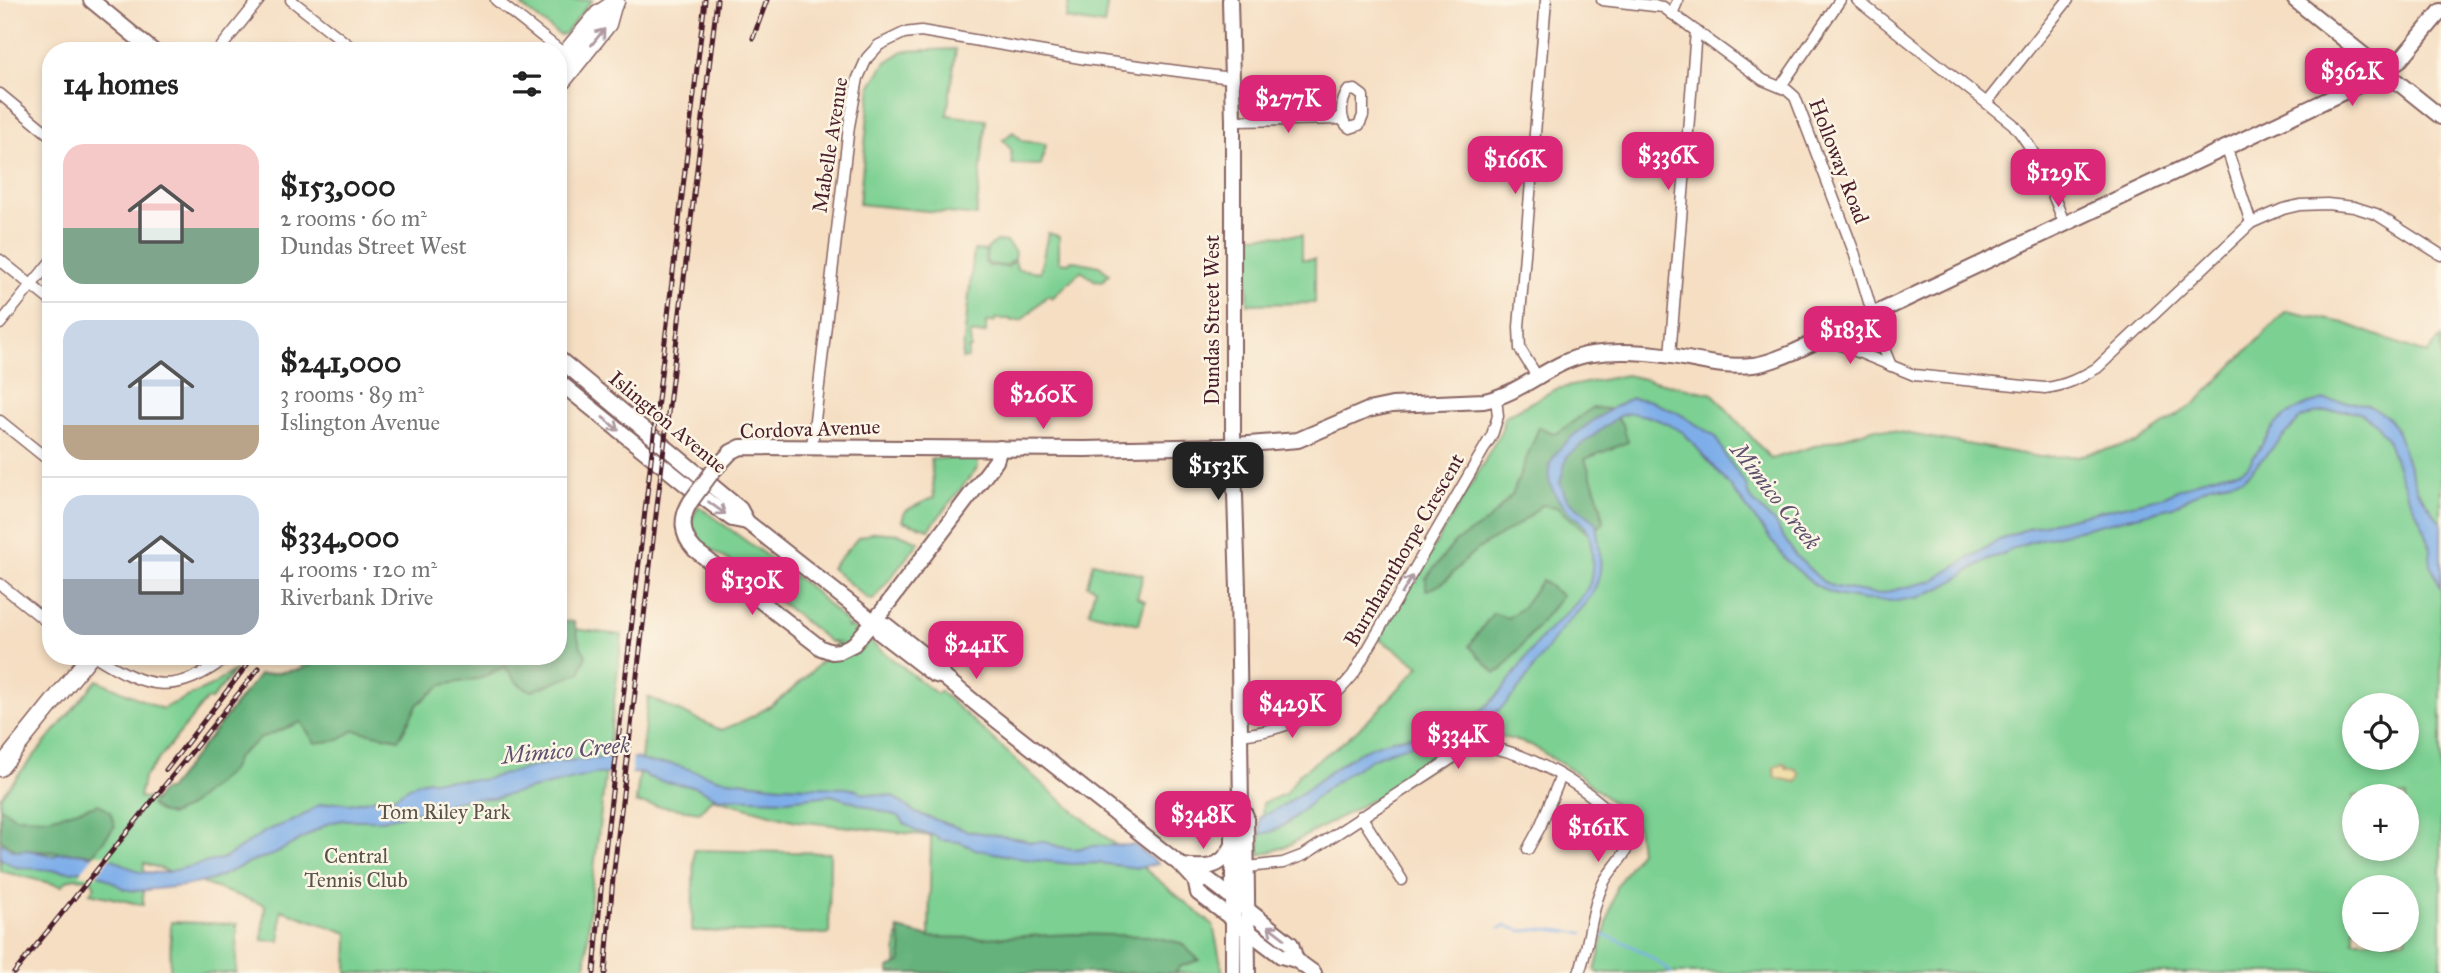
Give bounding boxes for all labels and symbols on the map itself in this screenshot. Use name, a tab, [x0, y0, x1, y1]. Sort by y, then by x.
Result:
one-way arrow	[590, 28, 606, 46]
pin: $362K	[2303, 48, 2401, 108]
street label: Mabelle Avenue	[806, 75, 854, 215]
pin: $277K	[1239, 76, 1337, 135]
street label: Holloway Road	[1803, 95, 1875, 228]
pin: $336K	[1619, 132, 1717, 192]
pin: $166K	[1466, 136, 1564, 196]
pin: $129K	[2009, 150, 2107, 209]
street label: Dundas Street West	[1199, 234, 1225, 405]
pin: $183K	[1801, 306, 1899, 366]
street label: Islington Avenue	[604, 365, 733, 479]
pin: $260K	[994, 372, 1092, 431]
street label: Cordova Avenue	[739, 414, 881, 444]
one-way arrow	[602, 416, 620, 432]
water label: Mimico Creek	[1724, 435, 1827, 555]
pin: $153K	[1169, 442, 1267, 502]
street label: Burnhamthorpe Crescent	[1338, 448, 1470, 651]
one-way arrow	[707, 500, 726, 515]
pin: $130K	[703, 558, 801, 617]
one-way arrow	[1400, 576, 1414, 596]
pin: $241K	[927, 622, 1025, 681]
pin: $429K	[1243, 680, 1341, 740]
pin: $334K	[1409, 712, 1507, 771]
water label: Mimico Creek	[499, 730, 631, 770]
pin: $348K	[1154, 792, 1252, 851]
park label: Tom Riley Park	[378, 799, 511, 825]
pin: $161K	[1549, 804, 1647, 864]
park label: Central Tennis Club	[304, 843, 408, 893]
one-way arrow	[1268, 925, 1286, 940]

